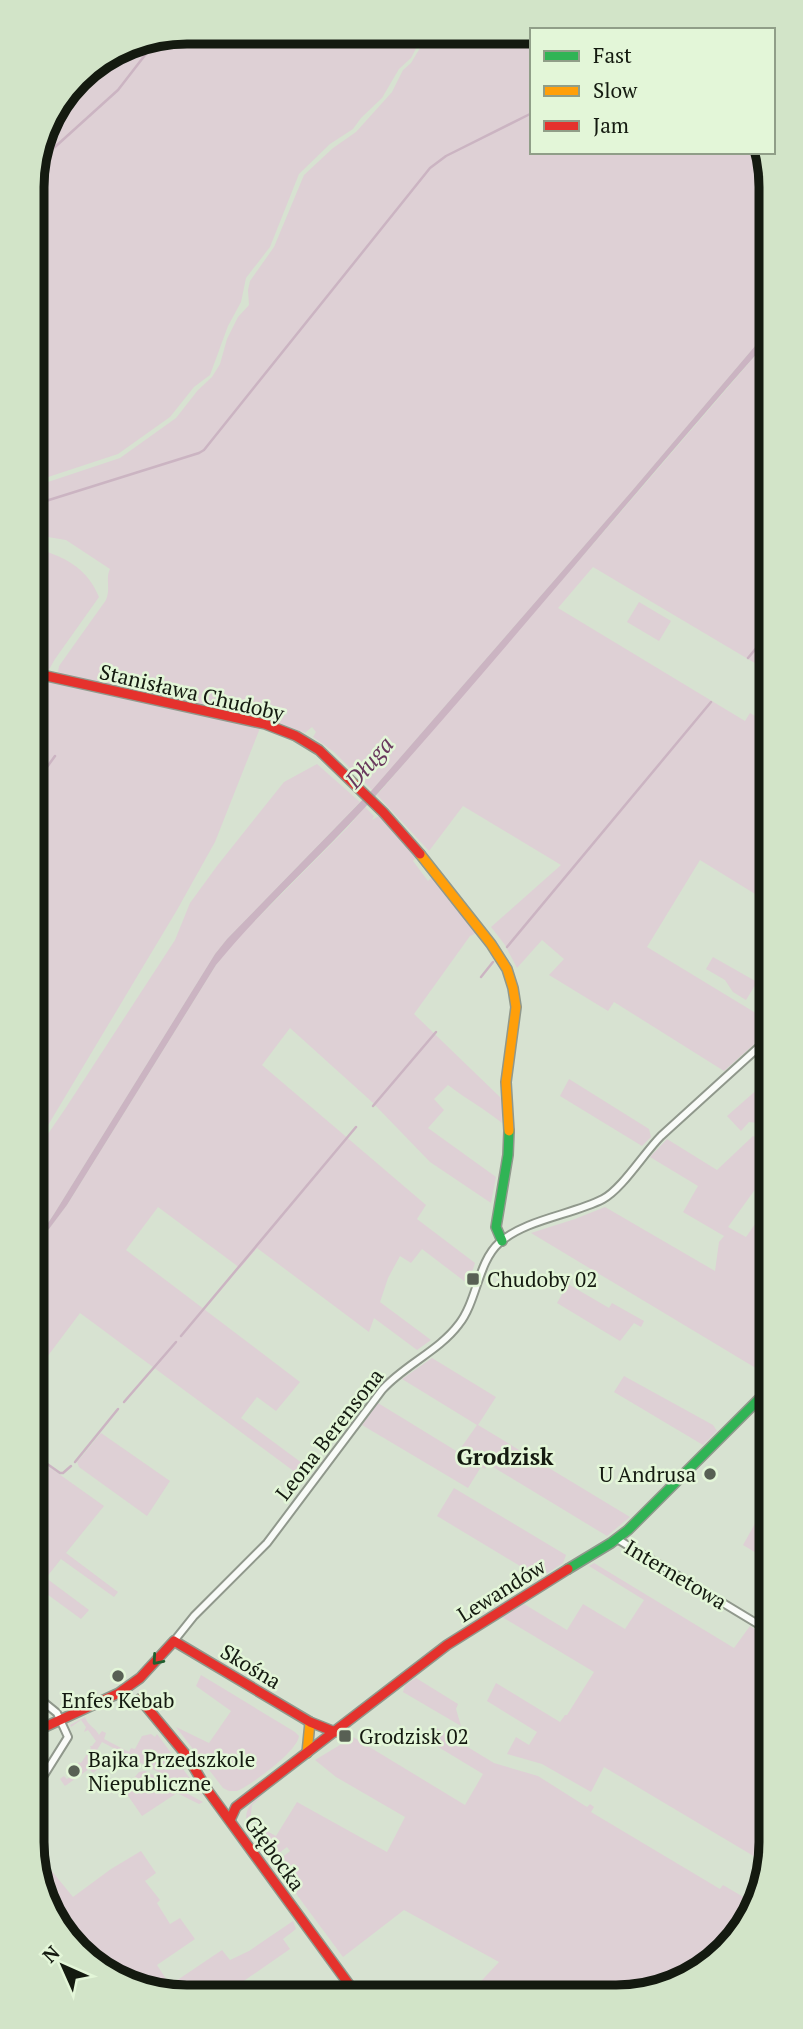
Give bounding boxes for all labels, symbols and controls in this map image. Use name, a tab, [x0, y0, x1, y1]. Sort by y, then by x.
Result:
legend	[530, 28, 775, 154]
text: Fast	[593, 41, 632, 69]
text: Slow	[593, 76, 638, 104]
text: Jam	[593, 111, 629, 139]
street label: Stanisława Chudoby	[97, 657, 288, 727]
water label: Długa	[337, 730, 400, 795]
place label: Chudoby 02	[487, 1265, 597, 1293]
marker: Chudoby 02	[465, 1271, 481, 1287]
street label: Leona Berensona	[269, 1362, 390, 1506]
district label: Grodzisk	[457, 1441, 554, 1472]
place label: U Andrusa	[599, 1460, 696, 1488]
marker: U Andrusa	[702, 1466, 718, 1482]
street label: Internetowa	[620, 1533, 733, 1616]
street label: Lewandów	[452, 1552, 551, 1628]
street label: Skośna	[216, 1637, 287, 1695]
one-way arrow	[153, 1652, 165, 1665]
marker: Enfes Kebab	[110, 1668, 126, 1684]
place label: Enfes Kebab	[62, 1686, 174, 1714]
place label: Grodzisk 02	[359, 1722, 469, 1750]
marker: Grodzisk 02	[337, 1728, 353, 1744]
place label: Bajka Przedszkole Niepubliczne	[88, 1745, 255, 1797]
marker: Bajka Przedszkole Niepubliczne	[66, 1763, 82, 1779]
street label: Głębocka	[238, 1810, 312, 1896]
north arrow	[28, 1931, 98, 2001]
text: N	[37, 1939, 65, 1968]

